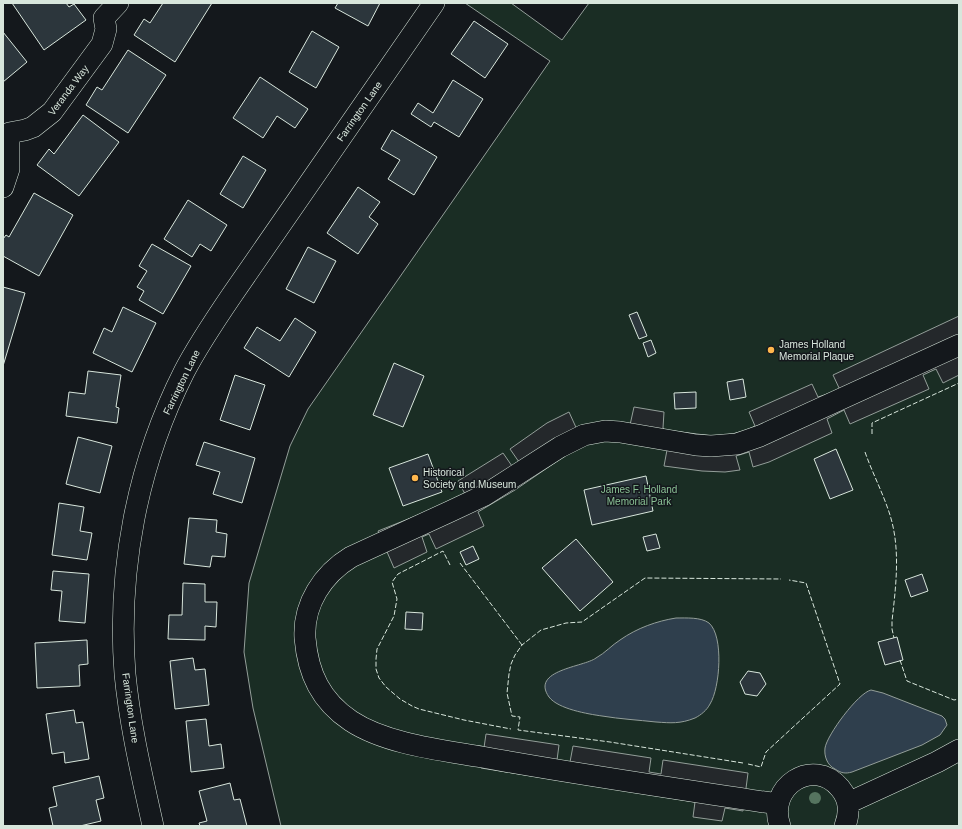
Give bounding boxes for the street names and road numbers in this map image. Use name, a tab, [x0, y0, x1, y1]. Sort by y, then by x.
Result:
street label: Veranda Way	[46, 63, 91, 117]
street label: Farrington Lane	[335, 79, 384, 143]
street label: Farrington Lane	[161, 348, 202, 416]
street label: Farrington Lane	[120, 672, 141, 744]

